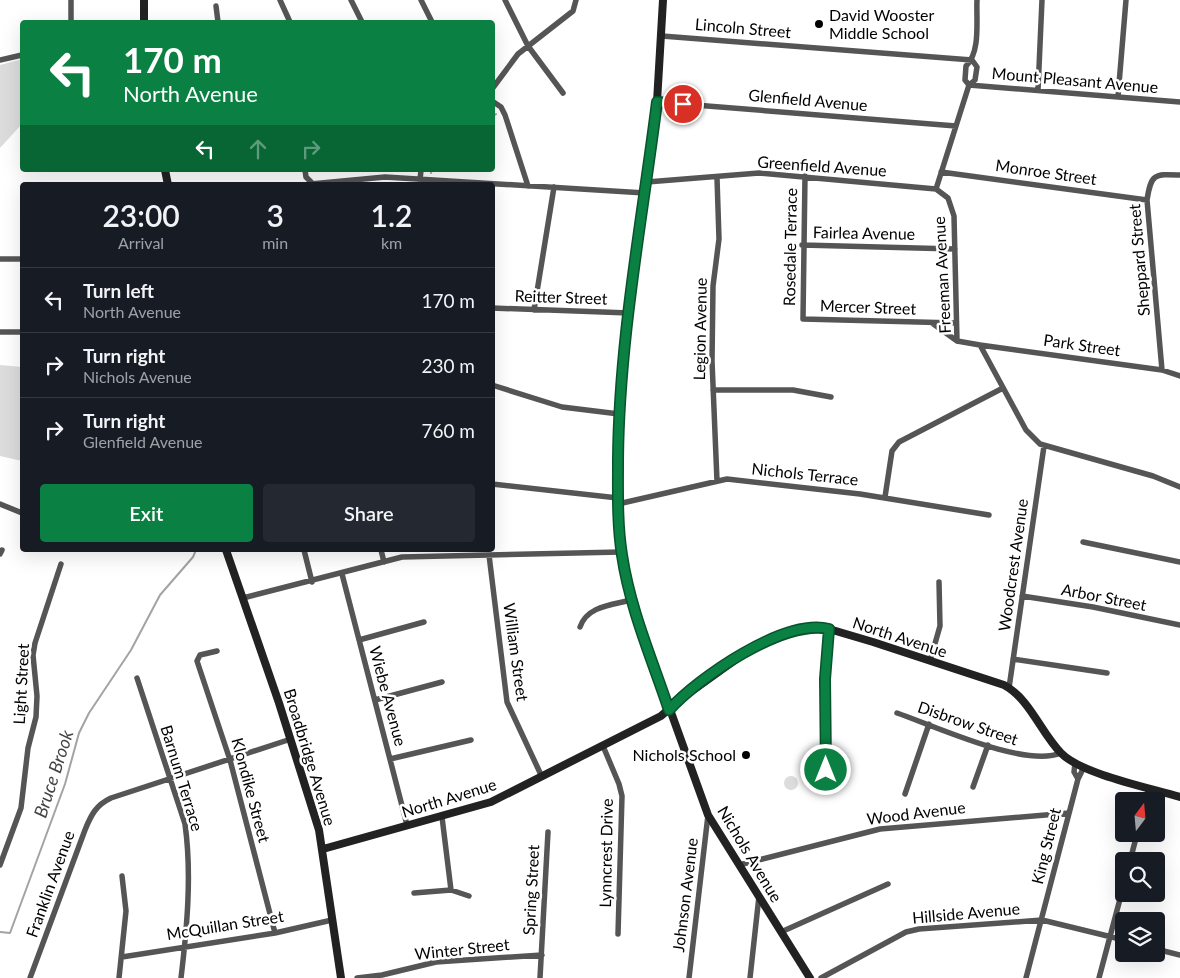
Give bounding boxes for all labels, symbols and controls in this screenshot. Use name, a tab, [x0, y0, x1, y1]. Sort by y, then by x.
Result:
place label: David Wooster Middle School	[829, 5, 935, 42]
street label: Lincoln Street	[694, 14, 792, 41]
marker: David Wooster Middle School	[813, 18, 825, 30]
text: 170 m	[123, 38, 222, 80]
icon: left	[40, 40, 105, 105]
street label: Mount Pleasant Avenue	[991, 63, 1159, 96]
text: North Avenue	[123, 80, 258, 107]
pin	[662, 83, 704, 125]
street label: Glenfield Avenue	[748, 85, 868, 114]
icon: arrive	[669, 90, 697, 118]
icon: left	[191, 135, 219, 163]
icon: ahead	[244, 135, 272, 163]
icon: right	[297, 135, 325, 163]
street label: Greenfield Avenue	[757, 152, 887, 179]
street label: Monroe Street	[994, 155, 1098, 188]
street label: Rosedale Terrace	[779, 188, 800, 306]
text: 23:00	[102, 197, 180, 233]
text: 3	[266, 197, 284, 233]
text: 1.2	[371, 197, 412, 233]
street label: Sheppard Street	[1124, 203, 1153, 317]
street label: Freeman Avenue	[929, 216, 954, 334]
street label: Fairlea Avenue	[813, 222, 915, 243]
text: Arrival	[118, 233, 164, 252]
text: min	[262, 233, 288, 252]
text: km	[381, 233, 402, 252]
street label: Legion Avenue	[689, 277, 710, 381]
text: Turn left	[83, 279, 154, 302]
street label: Reitter Street	[514, 285, 608, 308]
icon: left	[40, 286, 68, 314]
text: 170 m	[421, 289, 475, 312]
street label: Mercer Street	[820, 295, 917, 318]
text: North Avenue	[83, 302, 181, 321]
street label: Park Street	[1042, 330, 1122, 359]
text: Turn right	[83, 344, 165, 367]
icon: right	[40, 351, 68, 379]
text: 230 m	[421, 354, 475, 377]
text: Nichols Avenue	[83, 367, 192, 386]
text: Turn right	[83, 409, 165, 432]
icon: right	[40, 416, 68, 444]
text: 760 m	[421, 419, 475, 442]
text: Glenfield Avenue	[83, 432, 203, 451]
street label: Nichols Terrace	[751, 458, 859, 489]
button: Exit	[40, 484, 253, 542]
button: Share	[263, 484, 475, 542]
street label: Woodcrest Avenue	[994, 497, 1031, 632]
street label: Arbor Street	[1060, 579, 1149, 614]
street label: William Street	[500, 602, 533, 703]
street label: North Avenue	[851, 612, 950, 661]
street label: Light Street	[9, 643, 32, 725]
street label: Wiebe Avenue	[366, 644, 411, 748]
street label: Broadbridge Avenue	[281, 686, 340, 828]
street label: Disbrow Street	[916, 697, 1021, 749]
street label: Barnum Terrace	[157, 722, 208, 833]
water label: Bruce Brook	[29, 727, 78, 820]
street label: Klondike Street	[228, 735, 275, 845]
position arrow	[799, 743, 851, 795]
place label: Nichols School	[633, 745, 736, 764]
marker: Nichols School	[740, 749, 752, 761]
street label: North Avenue	[399, 774, 499, 821]
north arrow	[1115, 792, 1165, 842]
map controls	[1115, 792, 1165, 962]
street label: Wood Avenue	[866, 797, 966, 828]
street label: Lynncrest Drive	[595, 798, 616, 908]
street label: Nichols Avenue	[714, 802, 787, 905]
street label: King Street	[1027, 806, 1064, 886]
street label: Franklin Avenue	[21, 828, 78, 940]
street label: Johnson Avenue	[668, 837, 701, 953]
street label: Spring Street	[519, 844, 542, 936]
button: search	[1115, 852, 1165, 902]
street label: Hillside Avenue	[911, 898, 1021, 927]
street label: McQuillan Street	[165, 906, 285, 943]
button: layers	[1115, 912, 1165, 962]
street label: Winter Street	[414, 934, 510, 963]

